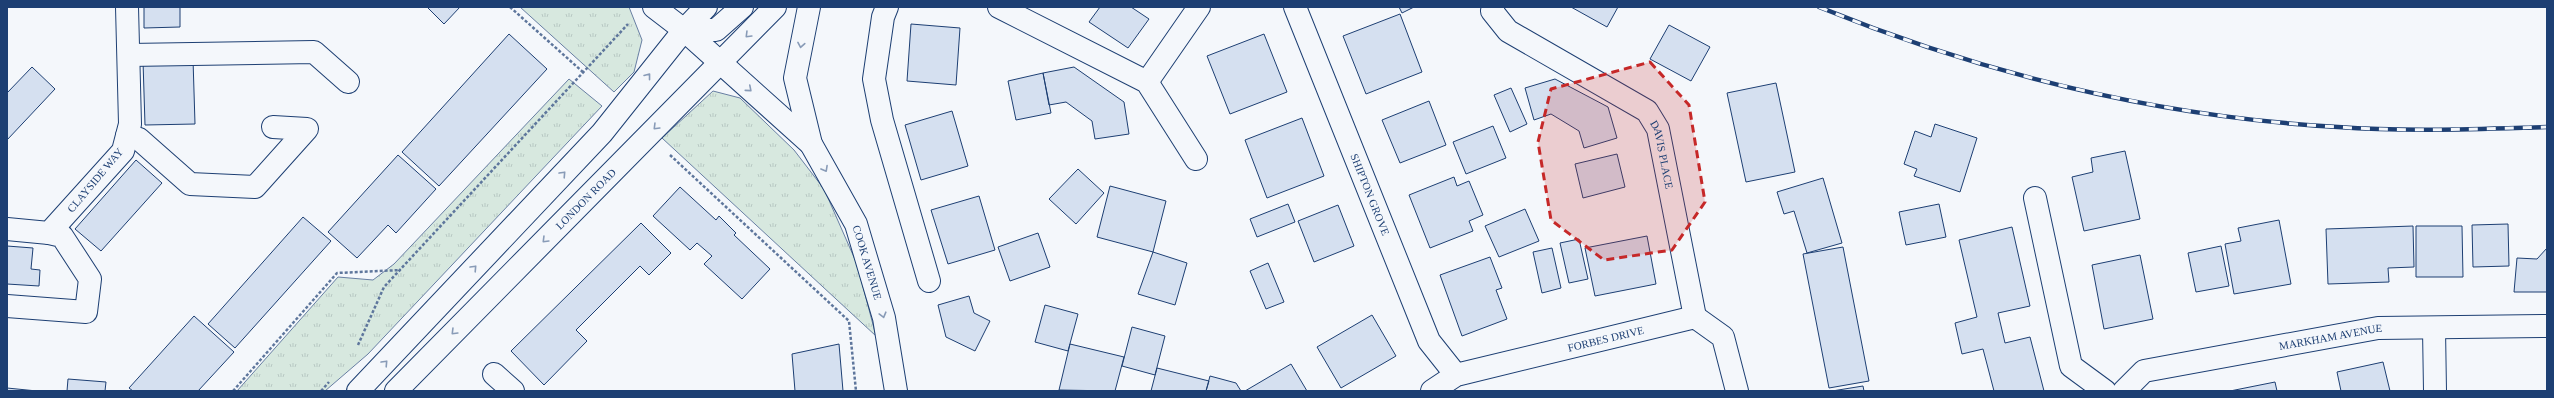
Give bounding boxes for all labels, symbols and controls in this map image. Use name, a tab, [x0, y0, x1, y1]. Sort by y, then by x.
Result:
one-way arrow	[745, 30, 753, 38]
one-way arrow	[797, 42, 805, 48]
one-way arrow	[644, 73, 651, 80]
one-way arrow	[744, 84, 751, 91]
street label: DAVIS PLACE	[1648, 118, 1676, 190]
one-way arrow	[653, 122, 661, 130]
street label: CLAYSIDE WAY	[65, 145, 125, 214]
street label: SHIPTON GROVE	[1348, 152, 1392, 237]
one-way arrow	[820, 165, 828, 172]
street label: LONDON ROAD	[553, 166, 618, 232]
one-way arrow	[559, 171, 566, 179]
street label: COOK AVENUE	[851, 224, 884, 301]
one-way arrow	[543, 235, 550, 243]
one-way arrow	[469, 265, 477, 273]
one-way arrow	[878, 311, 887, 318]
street label: MARKHAM AVENUE	[2278, 322, 2383, 352]
street label: FORBES DRIVE	[1566, 324, 1645, 354]
one-way arrow	[451, 327, 459, 335]
one-way arrow	[380, 360, 388, 368]

